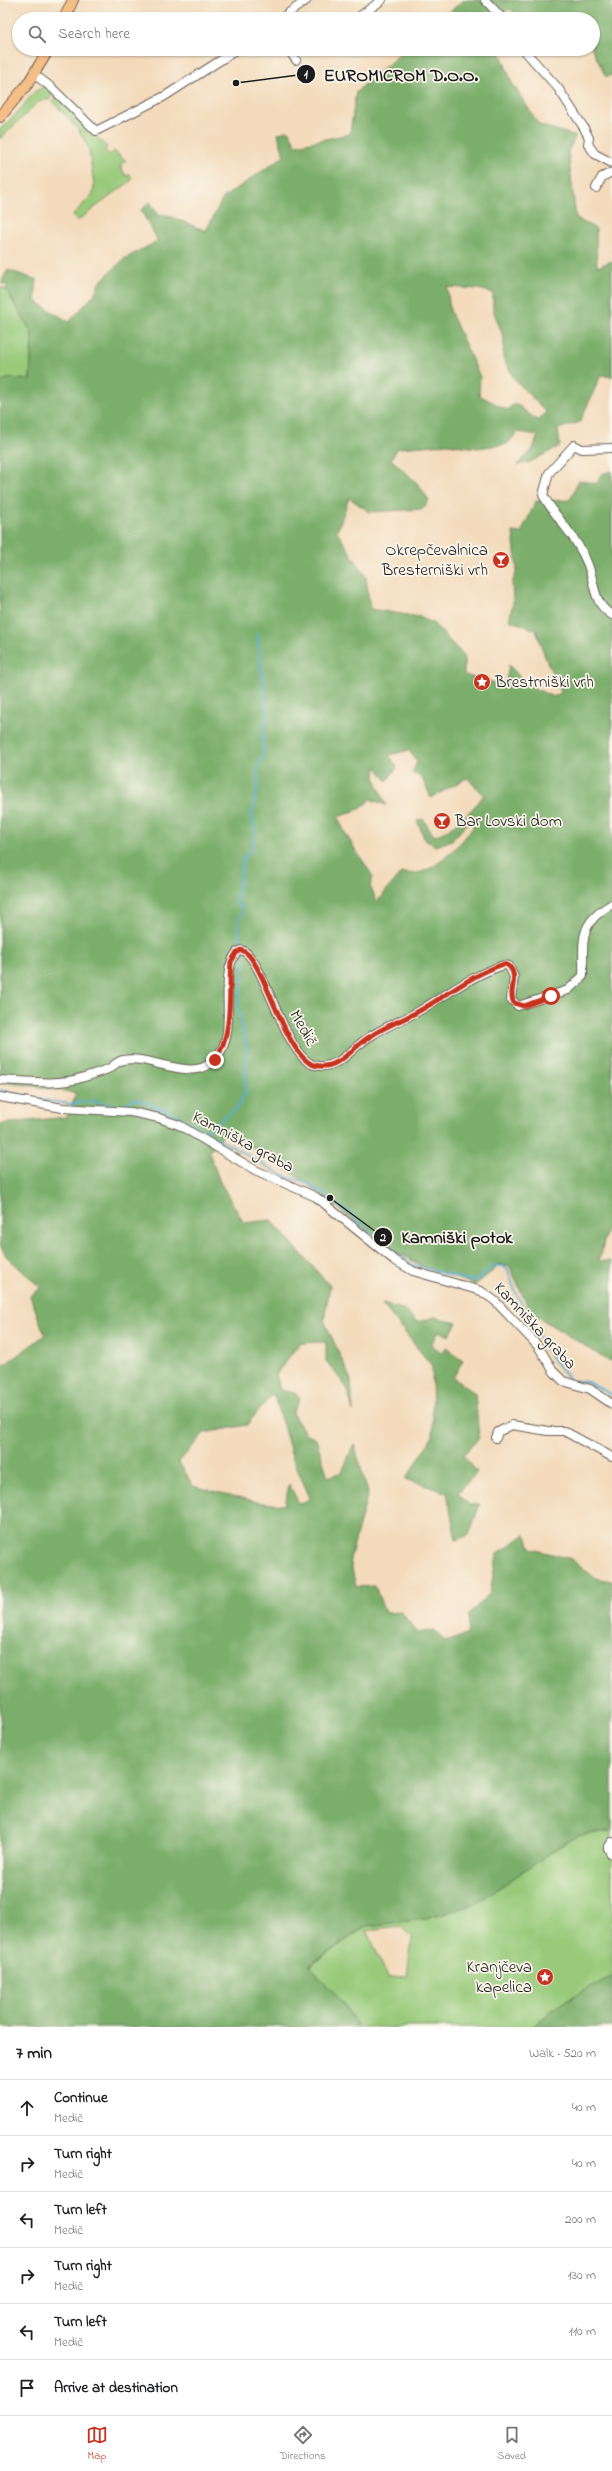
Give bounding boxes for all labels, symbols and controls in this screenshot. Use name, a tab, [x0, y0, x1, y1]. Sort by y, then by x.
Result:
search box	[12, 12, 600, 56]
icon: search	[26, 23, 48, 45]
text: Search here	[58, 23, 130, 45]
callout: EUROMICROM D.O.O.	[296, 59, 486, 89]
text: EUROMICROM D.O.O.	[324, 64, 479, 90]
text: 1	[304, 66, 308, 84]
place label: Okrepčevalnica Bresterniški vrh	[381, 538, 488, 583]
bar icon: Okrepčevalnica Bresterniški vrh	[491, 550, 511, 570]
place label: Brestrniški vrh	[494, 670, 594, 695]
place icon: Brestrniški vrh	[472, 672, 492, 692]
place label: Bar Lovski dom	[454, 809, 562, 834]
bar icon: Bar Lovski dom	[432, 811, 452, 831]
route start	[542, 987, 560, 1005]
street label: Medič	[283, 1005, 324, 1051]
route end	[206, 1051, 224, 1069]
street label: Kamniška graba	[187, 1105, 298, 1181]
callout: Kamniški potok	[373, 1222, 520, 1252]
text: Kamniški potok	[401, 1226, 514, 1252]
text: 2	[379, 1229, 386, 1247]
street label: Kamniška graba	[486, 1277, 582, 1377]
place label: Kranjčeva kapelica	[467, 1955, 532, 2000]
place icon: Kranjčeva kapelica	[535, 1967, 555, 1987]
text: 7 min	[16, 2041, 52, 2066]
text: Walk · 520 m	[529, 2044, 596, 2063]
text: Continue	[54, 2087, 108, 2109]
icon: ahead	[16, 2097, 38, 2119]
text: 40 m	[572, 2098, 596, 2117]
text: Medič	[54, 2109, 83, 2128]
text: Turn right	[54, 2143, 112, 2165]
icon: right	[16, 2153, 38, 2175]
text: 40 m	[572, 2154, 596, 2173]
text: Medič	[54, 2165, 83, 2184]
text: Turn left	[54, 2199, 107, 2221]
icon: left	[16, 2209, 38, 2231]
text: 200 m	[565, 2210, 596, 2229]
text: Medič	[54, 2221, 83, 2240]
text: Turn right	[54, 2255, 112, 2277]
icon: right	[16, 2265, 38, 2287]
text: 130 m	[568, 2266, 596, 2285]
text: Medič	[54, 2277, 83, 2296]
text: Turn left	[54, 2311, 107, 2333]
icon: left	[16, 2321, 38, 2343]
text: 110 m	[569, 2322, 596, 2341]
text: Medič	[54, 2333, 83, 2352]
icon: arrive	[16, 2377, 38, 2399]
text: Arrive at destination	[54, 2377, 178, 2399]
tab: Map	[86, 2424, 108, 2464]
tab: Directions	[280, 2424, 325, 2464]
tab: Saved	[497, 2424, 526, 2464]

